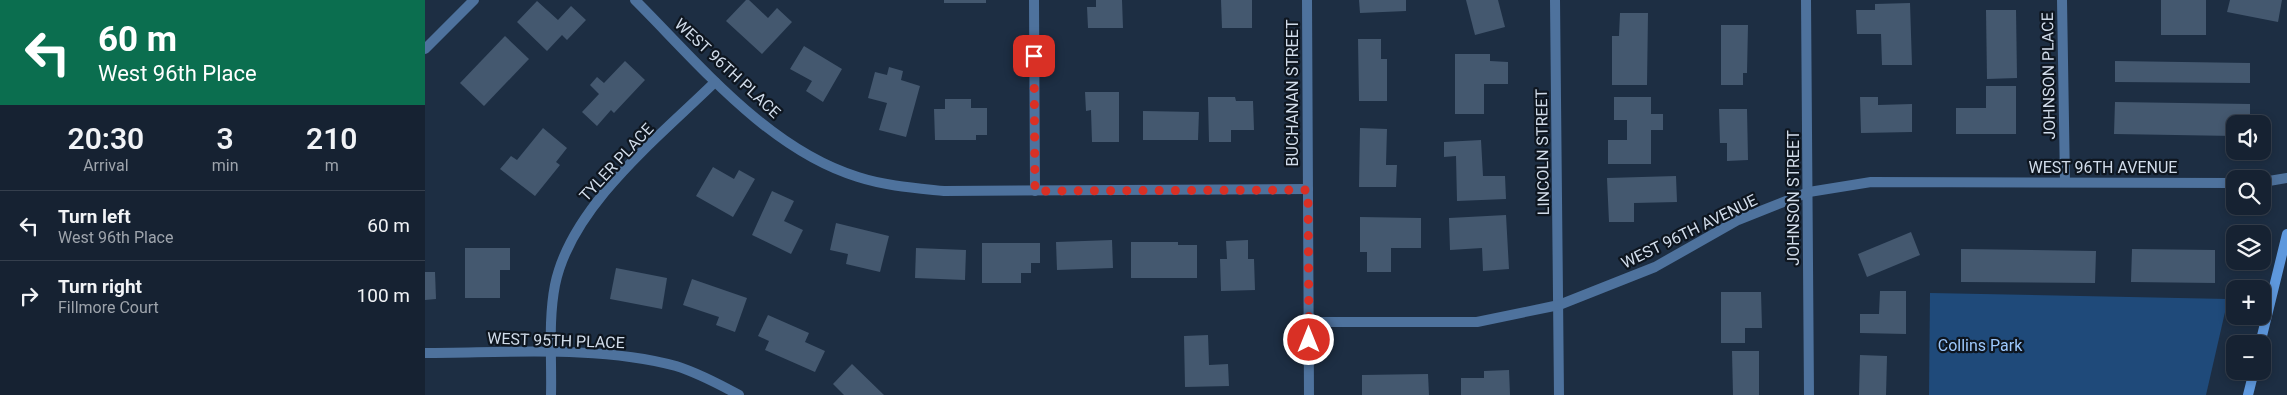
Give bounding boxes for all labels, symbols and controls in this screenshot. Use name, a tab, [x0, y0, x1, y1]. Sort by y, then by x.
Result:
street label: JOHNSON PLACE	[2038, 12, 2059, 140]
street label: WEST 96TH PLACE	[671, 14, 784, 122]
text: 60 m	[98, 19, 177, 60]
street label: BUCHANAN STREET	[1283, 19, 1302, 166]
icon: left	[15, 20, 80, 85]
pin	[1013, 35, 1055, 77]
icon: arrive	[1020, 42, 1048, 70]
text: West 96th Place	[98, 61, 257, 86]
street label: LINCOLN STREET	[1532, 88, 1553, 215]
map controls	[2226, 115, 2271, 380]
button: sound	[2226, 115, 2271, 160]
street label: TYLER PLACE	[575, 119, 657, 205]
text: 20:30	[68, 121, 144, 156]
text: 3	[217, 121, 234, 156]
text: 210	[306, 121, 357, 156]
street label: JOHNSON STREET	[1784, 130, 1803, 266]
text: Arrival	[83, 156, 129, 175]
text: min	[212, 156, 239, 175]
text: m	[325, 156, 339, 175]
street label: WEST 96TH AVENUE	[2029, 158, 2177, 177]
button: search	[2226, 170, 2271, 215]
street label: WEST 96TH AVENUE	[1618, 190, 1760, 273]
text: Turn left	[58, 205, 131, 228]
icon: left	[15, 212, 43, 240]
text: 60 m	[367, 214, 410, 237]
button: layers	[2226, 225, 2271, 270]
text: West 96th Place	[58, 228, 173, 247]
text: Turn right	[58, 275, 142, 298]
button: +	[2226, 280, 2271, 325]
icon: right	[15, 282, 43, 310]
text: 100 m	[357, 284, 410, 307]
text: Fillmore Court	[58, 298, 159, 317]
position arrow	[1282, 313, 1334, 365]
street label: WEST 95TH PLACE	[487, 329, 625, 352]
button: −	[2226, 335, 2271, 380]
park label: Collins Park	[1938, 336, 2023, 355]

